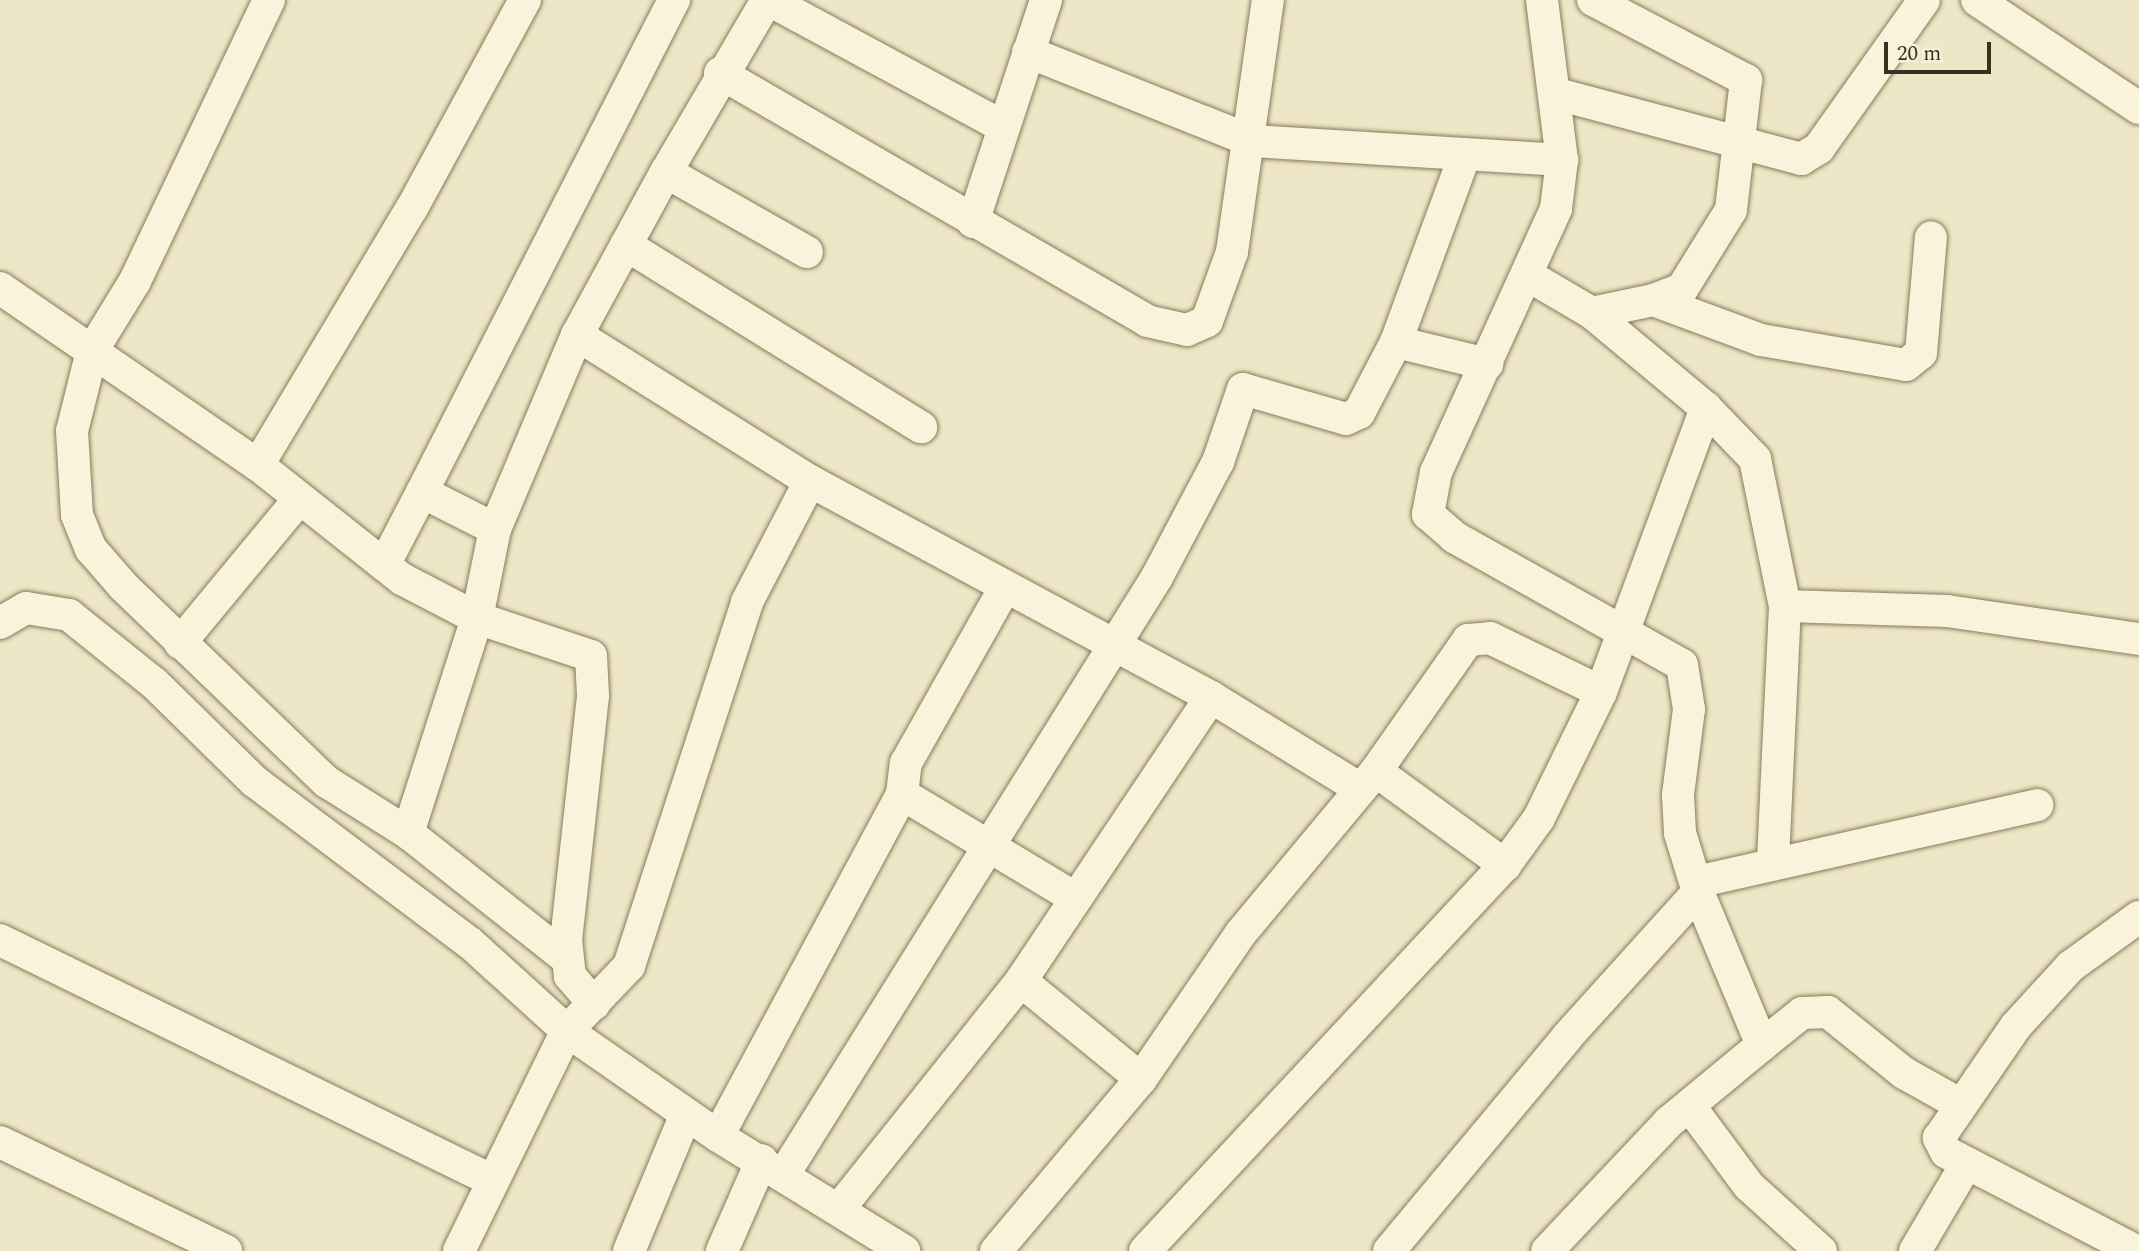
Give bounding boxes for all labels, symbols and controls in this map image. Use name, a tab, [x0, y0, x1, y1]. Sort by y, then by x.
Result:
scale bar	[1887, 28, 1994, 72]
text: 20 m	[1897, 38, 1941, 70]

